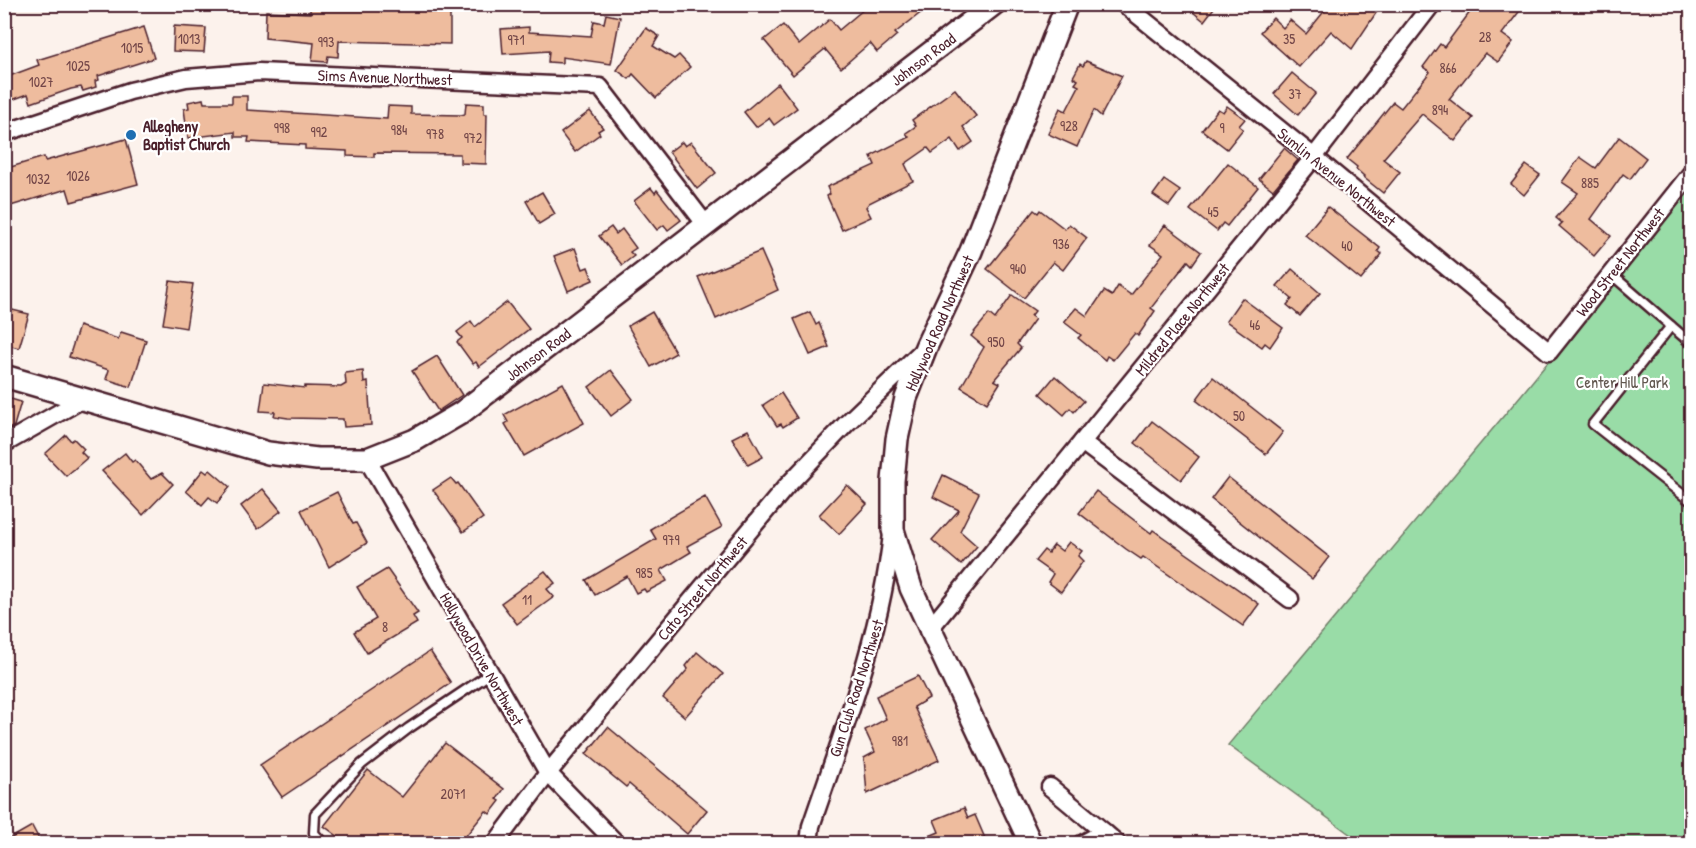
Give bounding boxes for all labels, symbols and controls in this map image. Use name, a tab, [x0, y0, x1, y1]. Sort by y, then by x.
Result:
street label: Johnson Road	[886, 27, 960, 91]
house number: 28	[1479, 27, 1491, 46]
house number: 1013	[178, 29, 200, 48]
house number: 35	[1283, 29, 1295, 48]
house number: 971	[507, 30, 525, 49]
house number: 993	[318, 32, 334, 51]
house number: 1015	[121, 38, 143, 57]
house number: 1025	[66, 56, 90, 75]
house number: 866	[1439, 58, 1457, 77]
street label: Sims Avenue Northwest	[317, 64, 453, 90]
house number: 1027	[29, 72, 53, 91]
house number: 37	[1288, 84, 1302, 103]
house number: 894	[1432, 100, 1448, 119]
place label: Allegheny Baptist Church	[143, 115, 230, 156]
house number: 928	[1060, 116, 1078, 135]
house number: 998	[274, 118, 290, 137]
house number: 9	[1219, 118, 1225, 137]
house number: 984	[391, 120, 407, 139]
house number: 992	[311, 122, 328, 141]
street label: Sumlin Avenue Northwest	[1273, 122, 1401, 232]
house number: 978	[426, 124, 444, 143]
marker: Allegheny Baptist Church	[124, 128, 138, 142]
house number: 972	[464, 128, 483, 147]
house number: 1026	[66, 166, 90, 185]
house number: 1032	[26, 169, 51, 188]
house number: 885	[1581, 173, 1599, 192]
house number: 45	[1207, 202, 1219, 221]
street label: Wood Street Northwest	[1571, 203, 1670, 321]
house number: 936	[1053, 234, 1070, 253]
house number: 40	[1341, 236, 1353, 255]
street label: Hollywood Road Northwest	[899, 251, 979, 394]
street label: Mildred Place Northwest	[1130, 258, 1235, 380]
house number: 940	[1010, 259, 1026, 278]
house number: 46	[1250, 315, 1261, 334]
street label: Johnson Road	[501, 322, 575, 386]
house number: 950	[987, 332, 1005, 351]
park label: Center Hill Park	[1576, 371, 1669, 393]
house number: 50	[1233, 406, 1245, 425]
house number: 979	[662, 530, 680, 549]
street label: Cato Street Northwest	[652, 531, 753, 645]
house number: 985	[635, 563, 653, 582]
street label: Hollywood Drive Northwest	[435, 588, 529, 730]
house number: 11	[522, 590, 532, 609]
street label: Gun Club Road Northwest	[823, 616, 889, 760]
house number: 8	[382, 617, 388, 636]
house number: 981	[892, 731, 908, 750]
house number: 2071	[441, 784, 465, 803]

